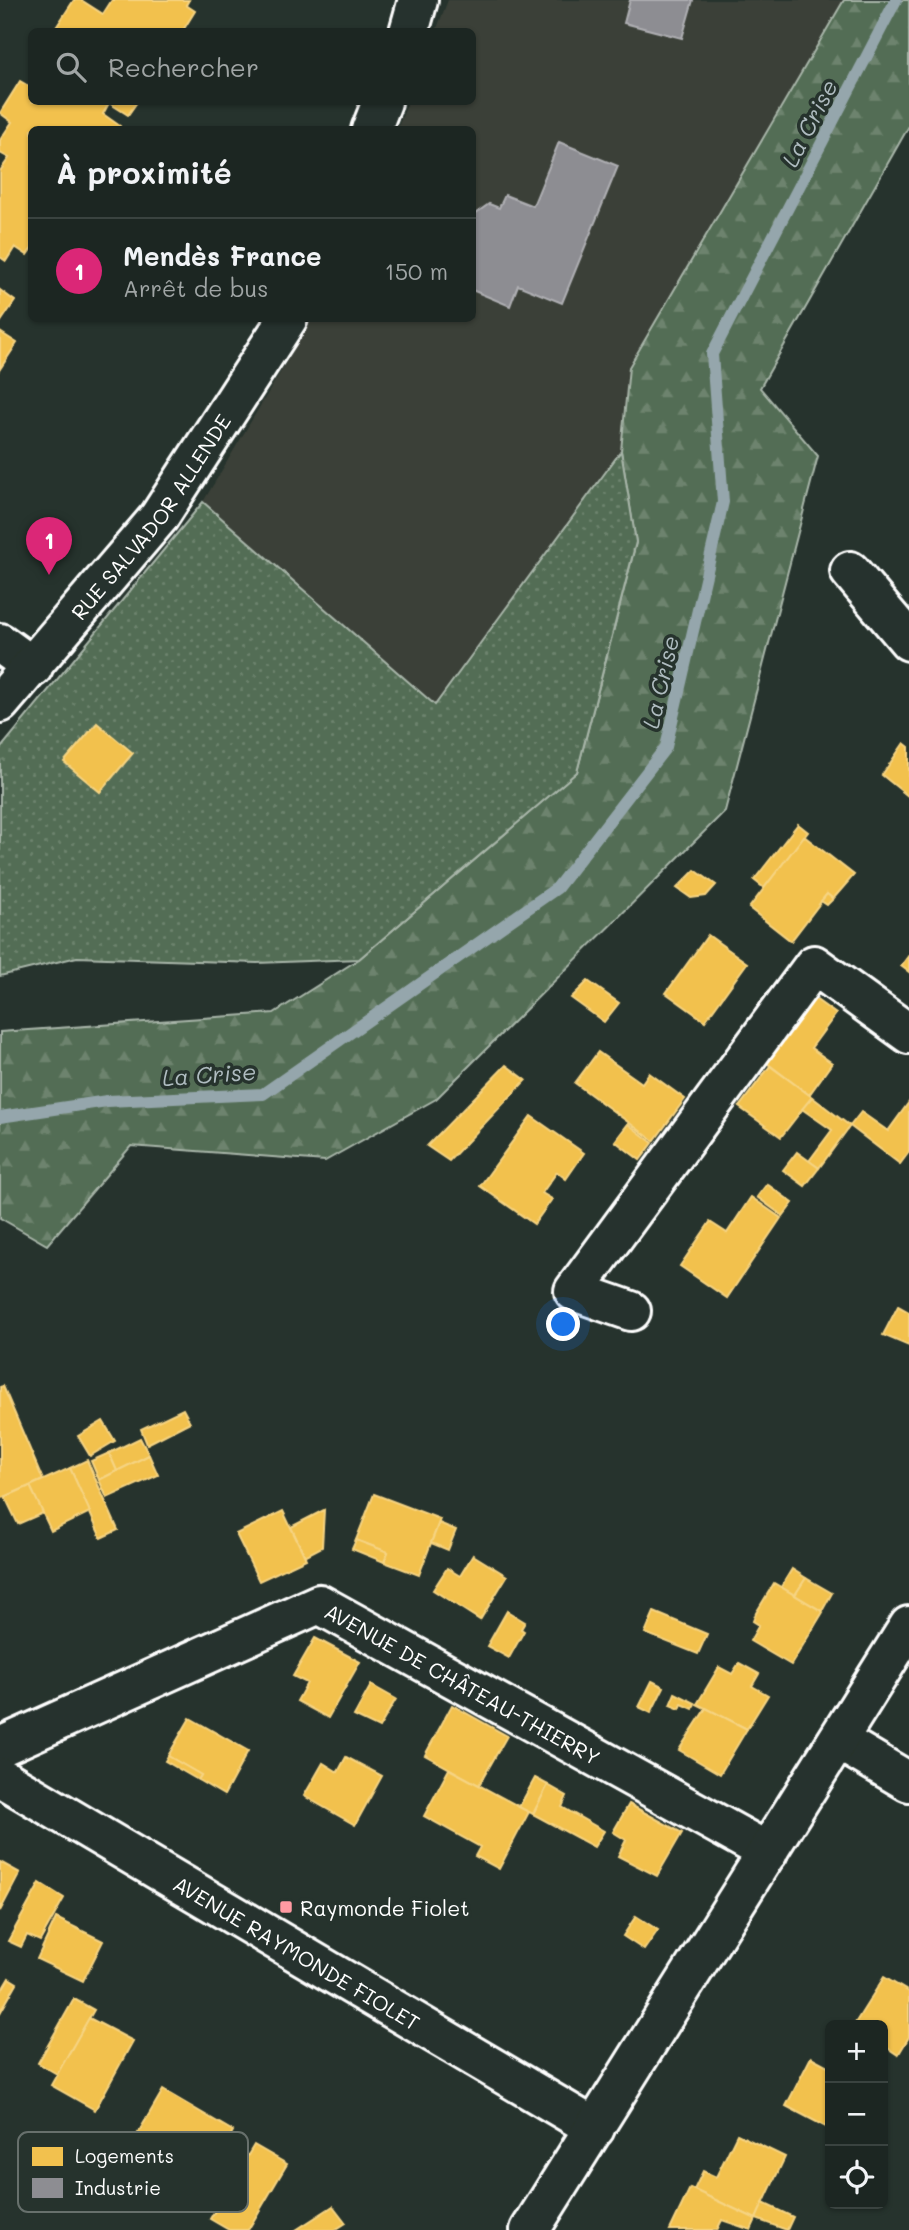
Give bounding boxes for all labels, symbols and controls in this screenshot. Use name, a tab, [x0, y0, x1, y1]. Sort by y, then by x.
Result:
search box	[28, 28, 476, 105]
icon: search	[52, 48, 90, 86]
text: Rechercher	[108, 50, 259, 84]
water label: La Crise	[774, 74, 844, 172]
text: À proximité	[56, 152, 232, 192]
text: Mendès France	[123, 239, 322, 273]
text: 1	[74, 256, 84, 286]
text: 150 m	[384, 256, 448, 286]
text: Arrêt de bus	[123, 273, 268, 303]
street label: RUE SALVADOR ALLENDE	[64, 408, 236, 625]
pin: 1	[26, 517, 72, 575]
water label: La Crise	[635, 633, 685, 731]
water label: La Crise	[161, 1056, 257, 1092]
your location	[546, 1307, 580, 1341]
street label: AVENUE DE CHÂTEAU-THIERRY	[320, 1597, 605, 1770]
street label: AVENUE RAYMONDE FIOLET	[169, 1869, 425, 2035]
place label: Raymonde Fiolet	[300, 1894, 470, 1921]
marker: Raymonde Fiolet	[278, 1899, 294, 1915]
map controls	[825, 2020, 888, 2209]
button: +	[825, 2020, 888, 2083]
button: −	[825, 2083, 888, 2146]
legend	[18, 2132, 248, 2212]
text: Logements	[75, 2143, 174, 2168]
button: locate	[825, 2146, 888, 2209]
text: Industrie	[75, 2175, 161, 2200]

